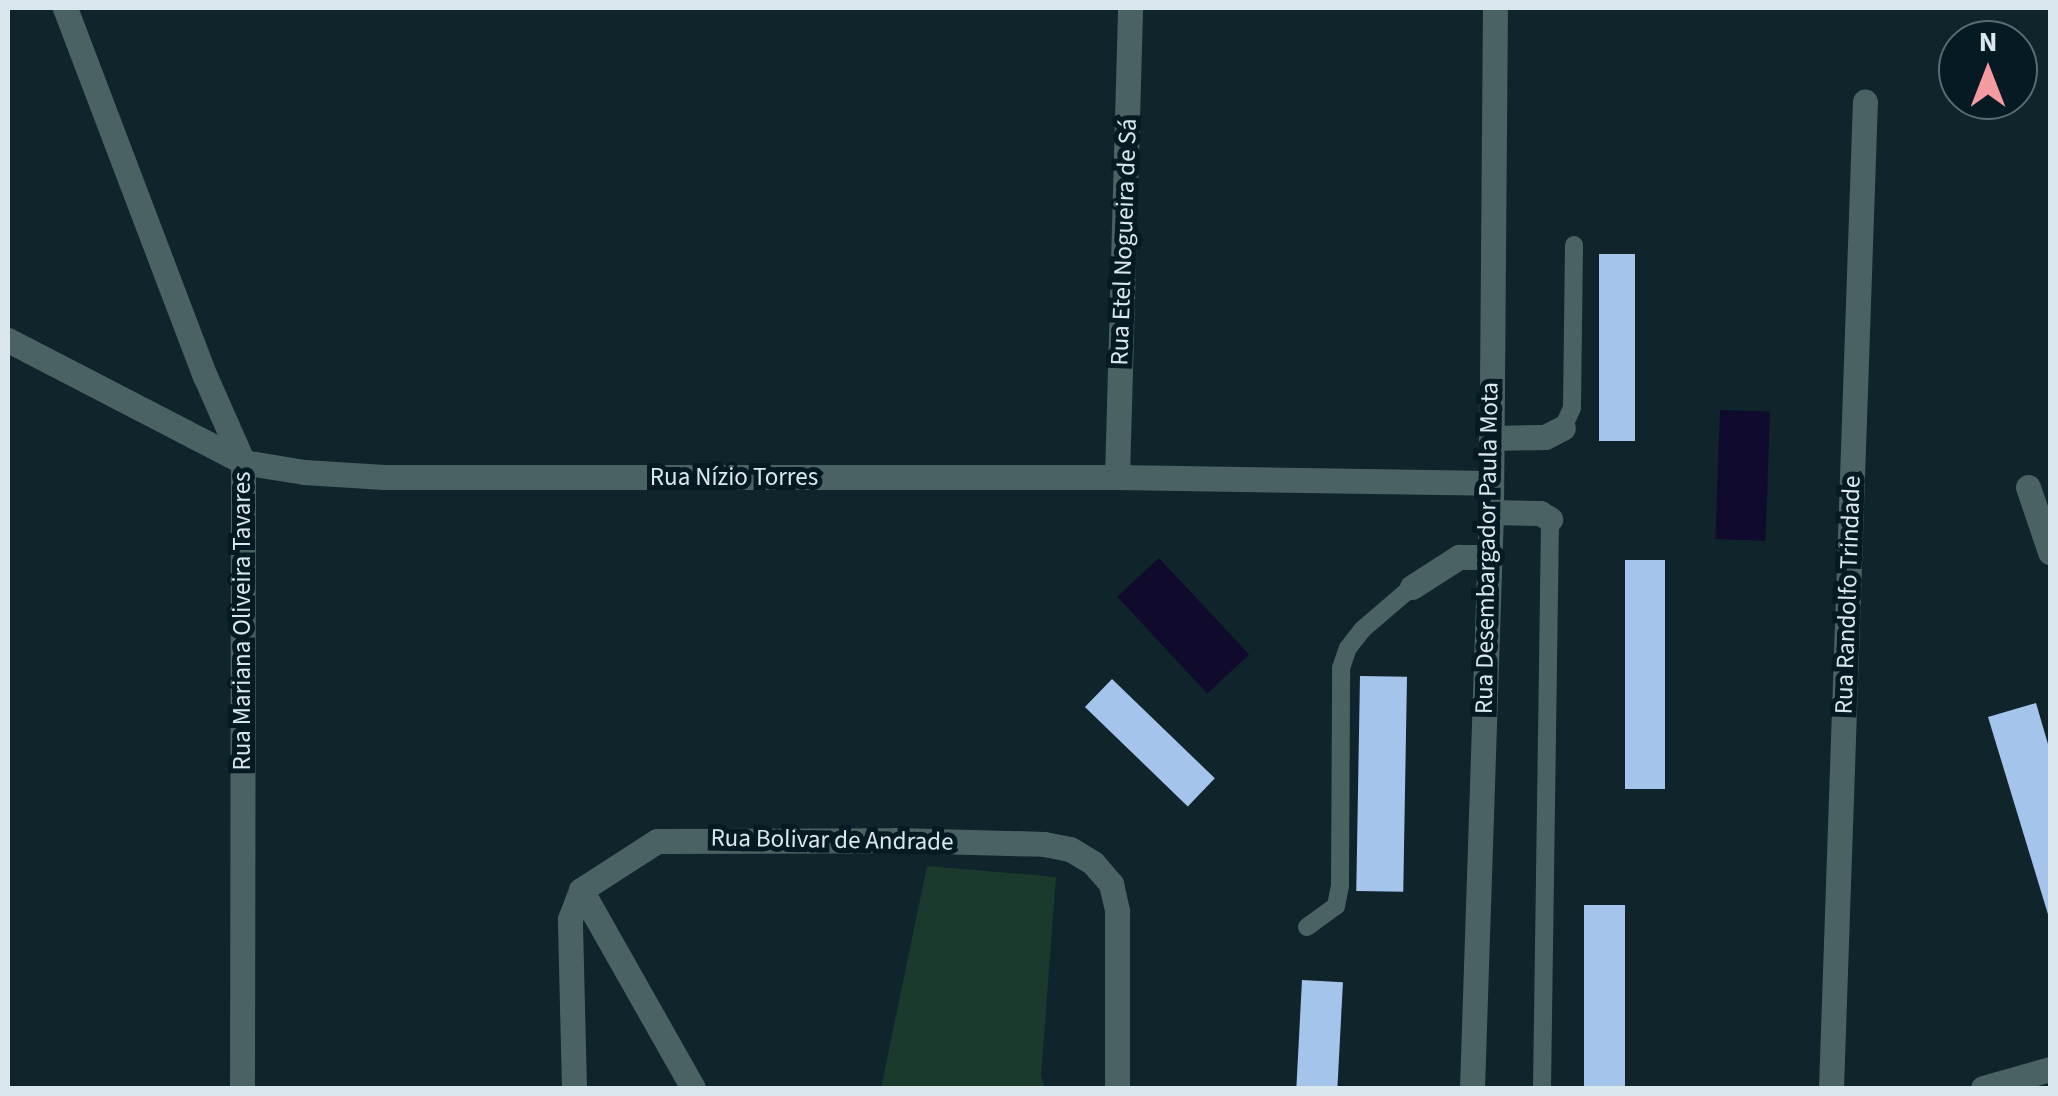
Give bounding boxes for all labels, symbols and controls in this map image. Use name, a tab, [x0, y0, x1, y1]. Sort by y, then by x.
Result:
north arrow	[1938, 20, 2038, 120]
text: N	[1979, 22, 1997, 62]
street label: Rua Etel Nogueira de Sá	[1105, 118, 1143, 366]
street label: Rua Desembargador Paula Mota	[1469, 382, 1505, 714]
street label: Rua Nízio Torres	[650, 462, 818, 492]
street label: Rua Mariana Oliveira Tavares	[227, 471, 257, 771]
street label: Rua Randolfo Trindade	[1829, 475, 1867, 715]
street label: Rua Bolivar de Andrade	[710, 823, 954, 857]

